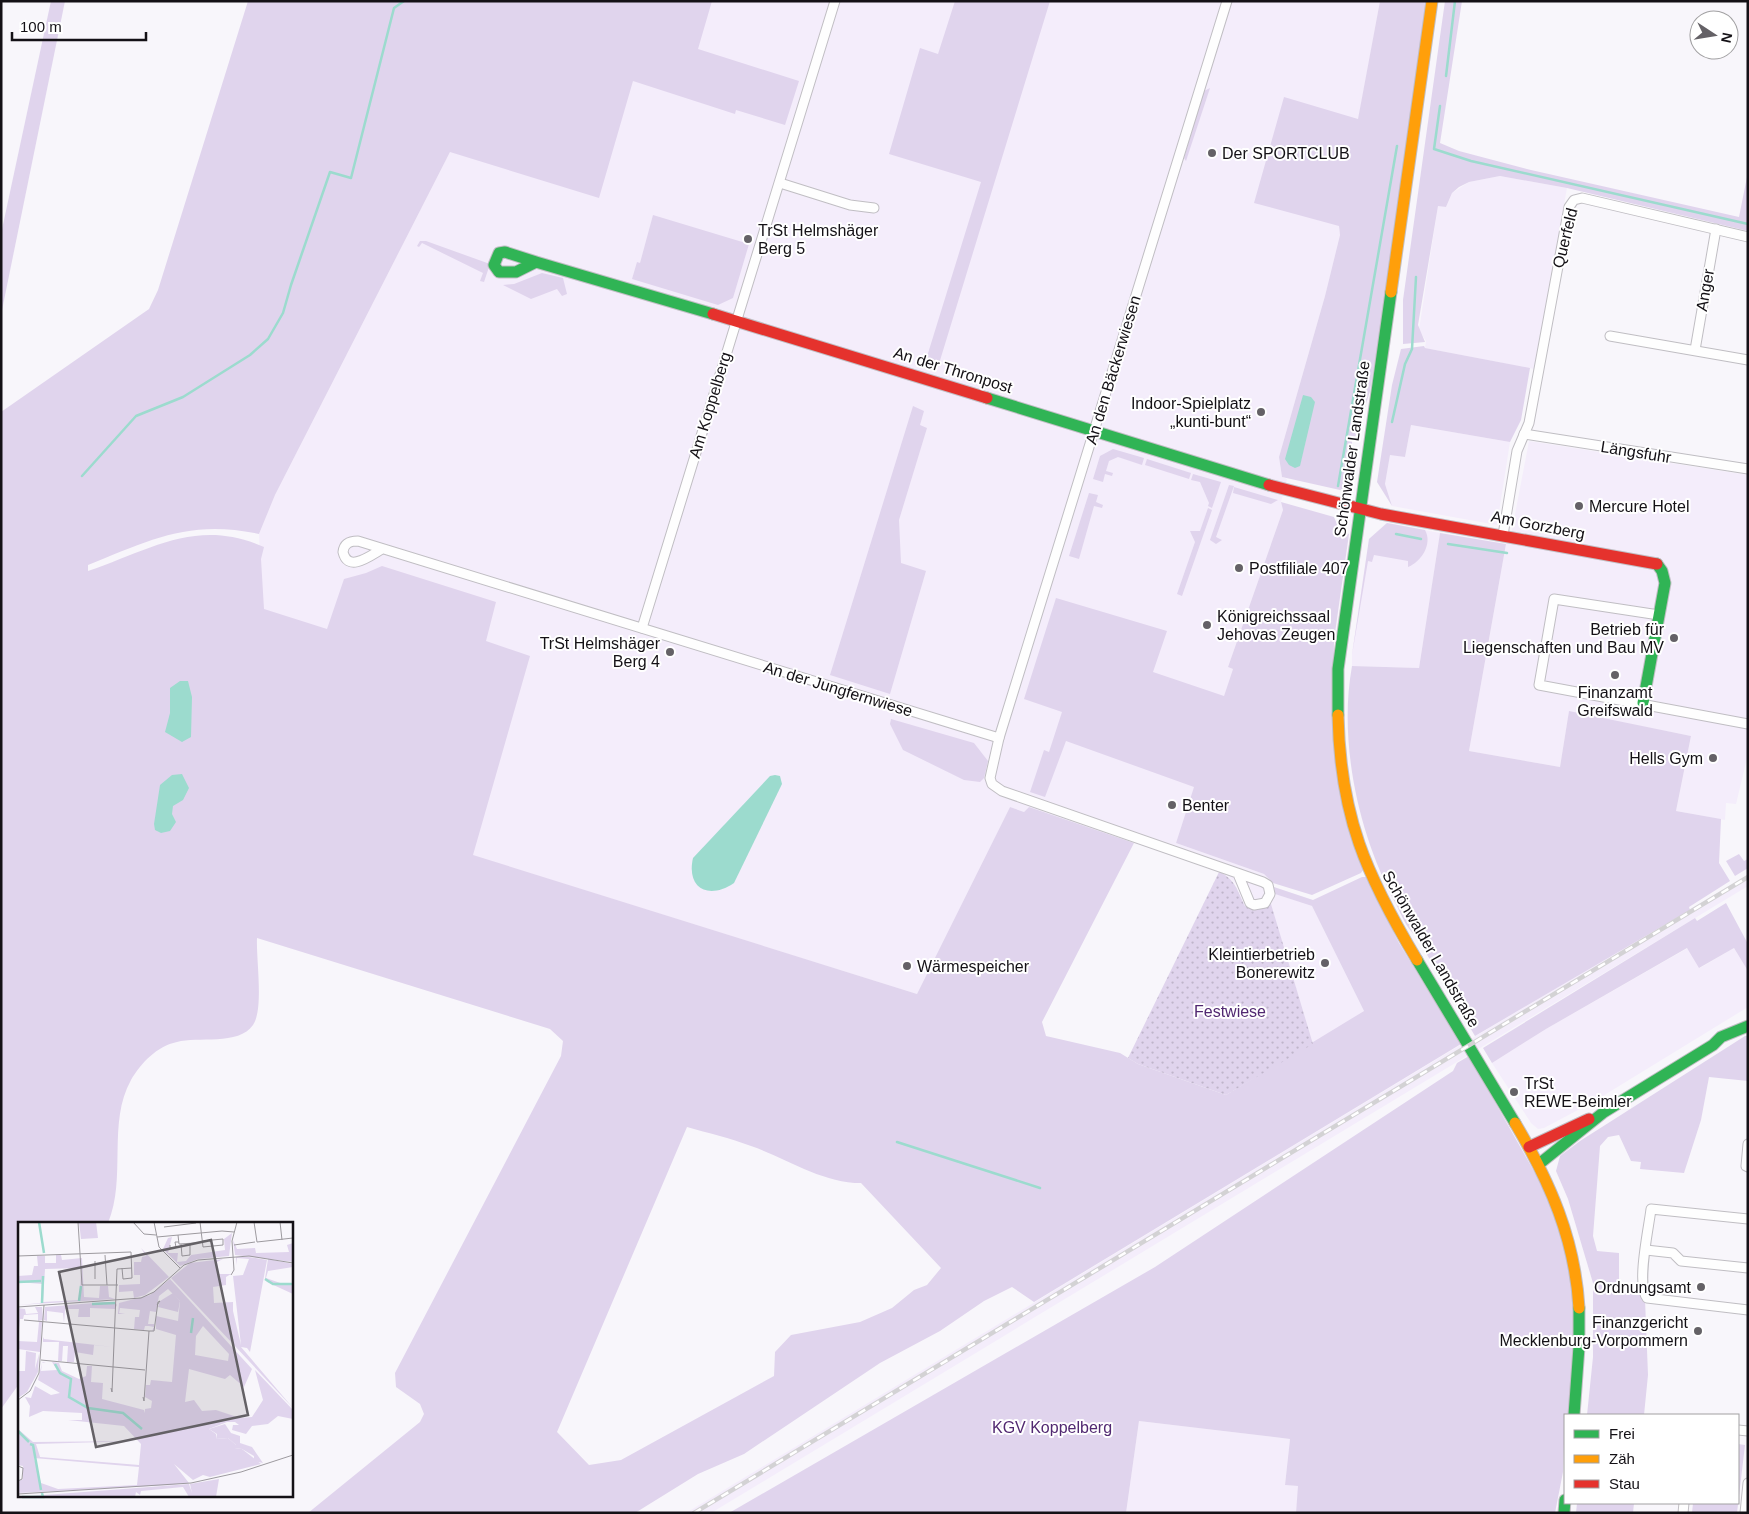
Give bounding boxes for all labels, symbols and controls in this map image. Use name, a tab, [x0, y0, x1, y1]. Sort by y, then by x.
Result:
scale bar	[12, 10, 146, 42]
north arrow	[1689, 10, 1739, 60]
text: 100 m	[20, 18, 62, 35]
text: N	[1718, 31, 1736, 44]
place label: Der SPORTCLUB	[1222, 145, 1350, 162]
marker: Der SPORTCLUB	[1206, 147, 1218, 159]
street label: Querfeld	[1549, 206, 1581, 270]
place label: TrSt Helmshäger Berg 5	[758, 222, 879, 257]
marker: TrSt Helmshäger Berg 5	[742, 233, 754, 245]
street label: Anger	[1693, 267, 1717, 313]
street label: An den Bäckerwiesen	[1082, 294, 1144, 446]
street label: An der Thronpost	[892, 344, 1015, 396]
street label: Am Koppelberg	[686, 350, 734, 460]
street label: Schönwalder Landstraße	[1331, 360, 1373, 538]
place label: Indoor-Spielplatz „kunti-bunt“	[1131, 395, 1251, 430]
marker: Indoor-Spielplatz „kunti-bunt“	[1255, 406, 1267, 418]
street label: Längsfuhr	[1600, 438, 1673, 466]
place label: Mercure Hotel	[1589, 498, 1689, 515]
marker: Mercure Hotel	[1573, 500, 1585, 512]
street label: Am Gorzberg	[1490, 508, 1586, 542]
place label: Postfiliale 407	[1249, 560, 1349, 577]
marker: Postfiliale 407	[1233, 562, 1245, 574]
place label: Königreichssaal Jehovas Zeugen	[1217, 608, 1335, 643]
marker: Königreichssaal Jehovas Zeugen	[1201, 619, 1213, 631]
place label: Betrieb für Liegenschaften und Bau MV	[1463, 621, 1665, 656]
marker: Betrieb für Liegenschaften und Bau MV	[1668, 632, 1680, 644]
place label: TrSt Helmshäger Berg 4	[540, 635, 661, 670]
marker: TrSt Helmshäger Berg 4	[664, 646, 676, 658]
street label: An der Jungfernwiese	[762, 658, 915, 720]
marker: Finanzamt Greifswald	[1609, 669, 1621, 681]
place label: Finanzamt Greifswald	[1577, 684, 1653, 719]
place label: Hells Gym	[1629, 750, 1703, 767]
marker: Hells Gym	[1707, 752, 1719, 764]
place label: Benter	[1182, 797, 1230, 814]
marker: Benter	[1166, 799, 1178, 811]
street label: Schönwalder Landstraße	[1379, 868, 1483, 1030]
place label: Kleintierbetrieb Bonerewitz	[1208, 946, 1315, 981]
marker: Kleintierbetrieb Bonerewitz	[1319, 957, 1331, 969]
place label: Wärmespeicher	[917, 958, 1030, 975]
marker: Wärmespeicher	[901, 960, 913, 972]
park label: Festwiese	[1194, 1003, 1266, 1020]
place label: TrSt REWE-Beimler	[1524, 1075, 1632, 1110]
marker: TrSt REWE-Beimler	[1508, 1086, 1520, 1098]
inset map	[18, 1222, 292, 1496]
place label: Ordnungsamt	[1594, 1279, 1692, 1296]
marker: Ordnungsamt	[1695, 1281, 1707, 1293]
place label: Finanzgericht Mecklenburg-Vorpommern	[1499, 1314, 1689, 1349]
marker: Finanzgericht Mecklenburg-Vorpommern	[1692, 1325, 1704, 1337]
legend	[1564, 1414, 1739, 1504]
park label: KGV Koppelberg	[992, 1419, 1112, 1436]
text: Frei	[1609, 1425, 1635, 1442]
text: Zäh	[1609, 1450, 1635, 1467]
text: Stau	[1609, 1475, 1640, 1492]

